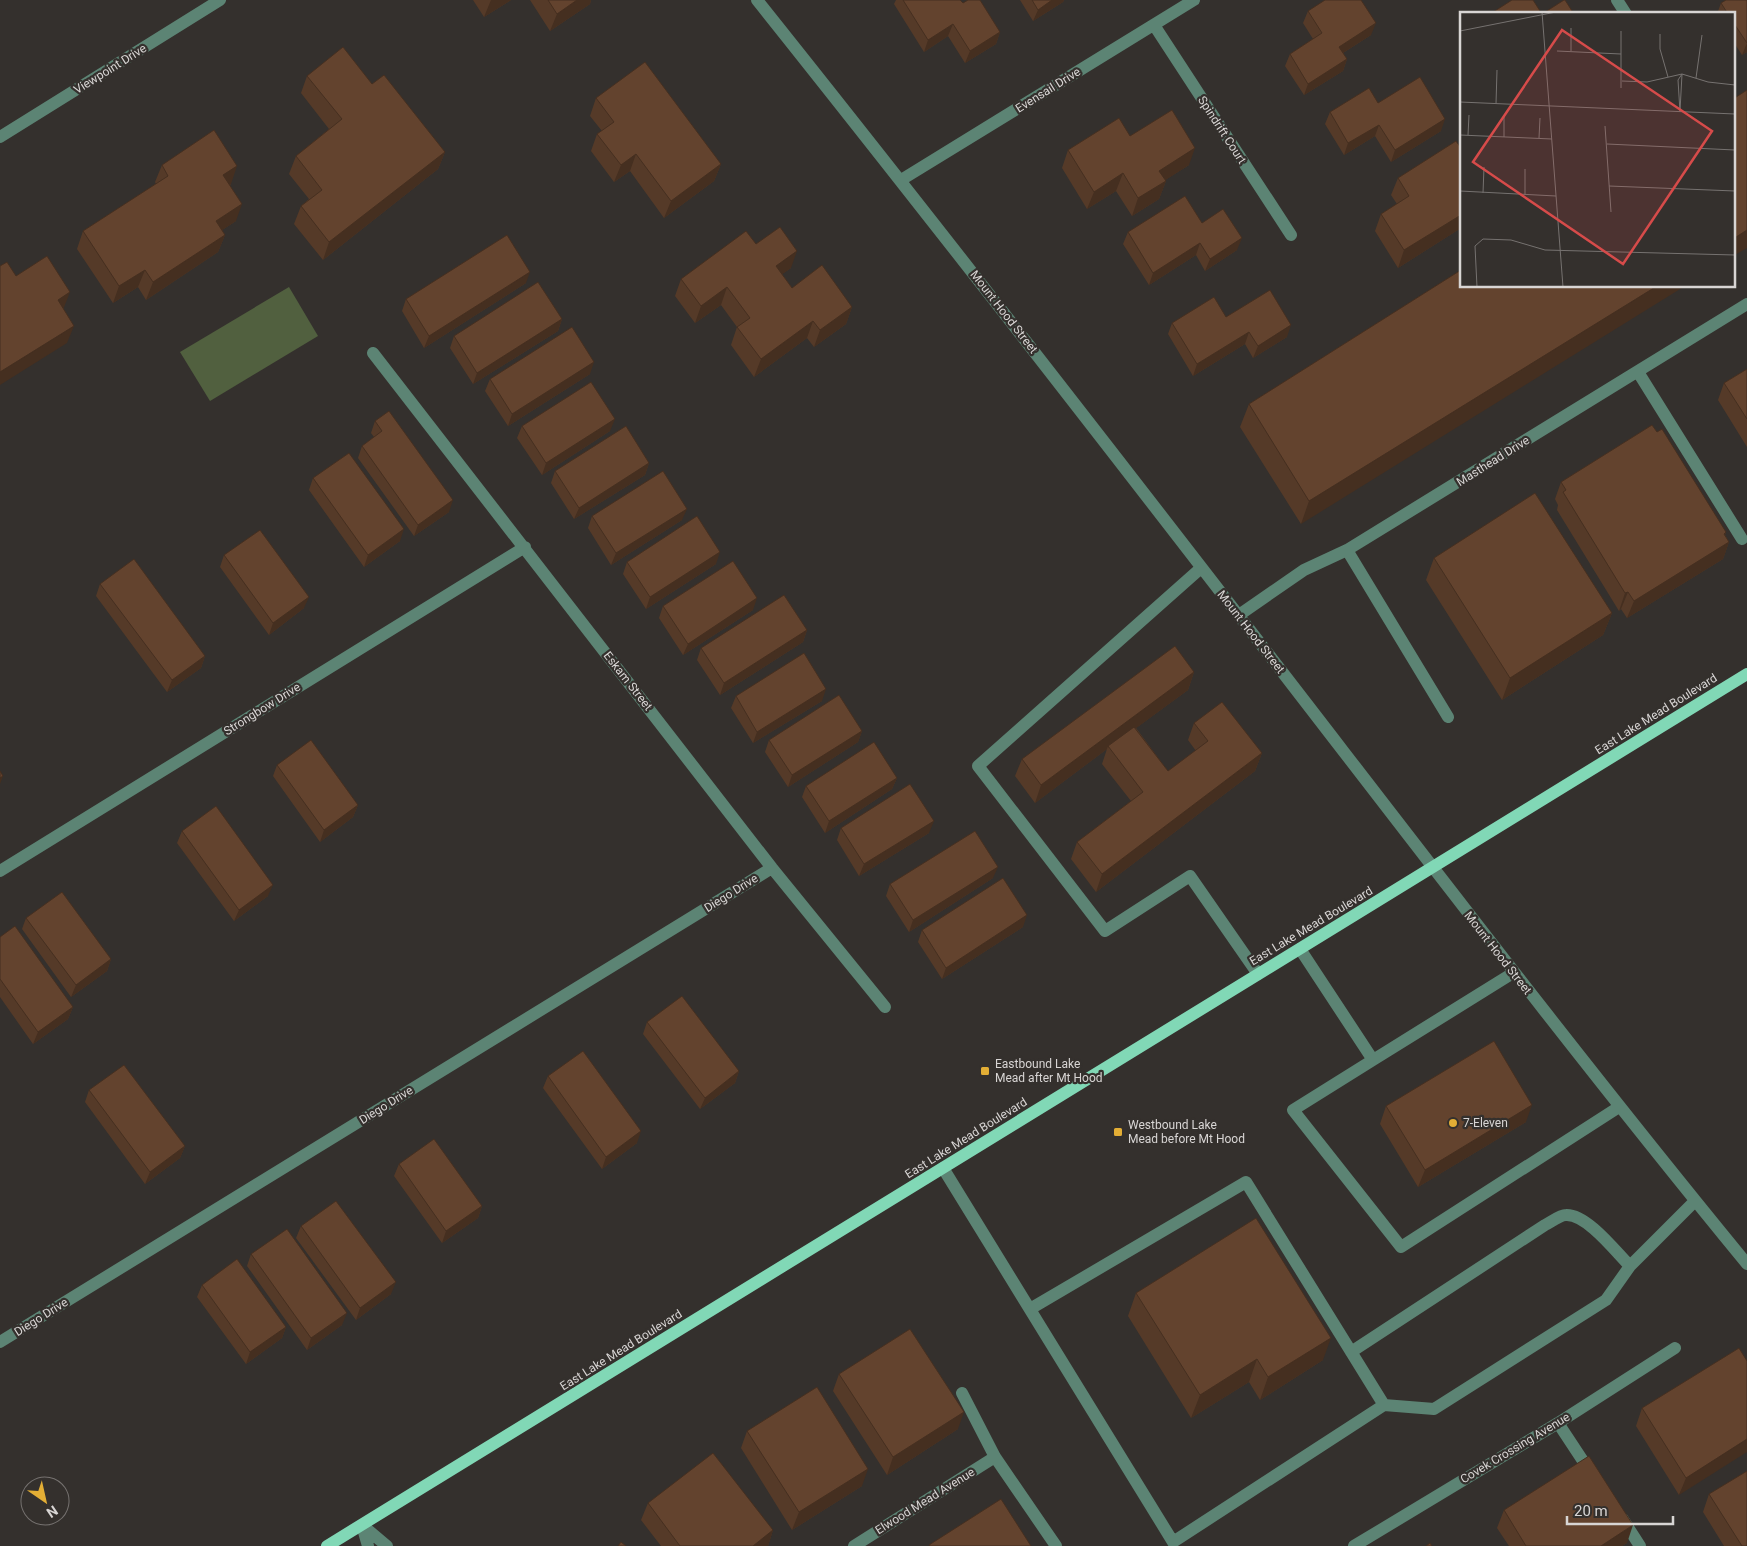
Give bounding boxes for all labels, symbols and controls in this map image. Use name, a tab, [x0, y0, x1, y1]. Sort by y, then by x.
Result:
inset map	[1460, 12, 1734, 288]
street label: Viewpoint Drive	[71, 41, 149, 97]
street label: Evensail Drive	[1013, 64, 1083, 116]
street label: Spindrift Court	[1195, 94, 1249, 166]
street label: Mount Hood Street	[967, 268, 1041, 356]
street label: Masthead Drive	[1454, 433, 1532, 489]
street label: Mount Hood Street	[1214, 588, 1288, 676]
street label: Eskam Street	[601, 649, 655, 713]
street label: East Lake Mead Boulevard	[1593, 671, 1719, 757]
street label: Strongbow Drive	[221, 680, 303, 738]
street label: Diego Drive	[702, 871, 760, 915]
street label: East Lake Mead Boulevard	[1247, 884, 1375, 968]
street label: Mount Hood Street	[1461, 909, 1535, 997]
place label: Eastbound Lake Mead after Mt Hood	[995, 1057, 1103, 1085]
marker: Eastbound Lake Mead after Mt Hood	[979, 1065, 991, 1077]
street label: Diego Drive	[357, 1083, 415, 1127]
street label: East Lake Mead Boulevard	[903, 1095, 1029, 1181]
place label: 7-Eleven	[1463, 1116, 1508, 1130]
marker: 7-Eleven	[1447, 1117, 1459, 1129]
place label: Westbound Lake Mead before Mt Hood	[1128, 1118, 1245, 1146]
marker: Westbound Lake Mead before Mt Hood	[1112, 1126, 1124, 1138]
street label: Diego Drive	[12, 1295, 70, 1339]
street label: East Lake Mead Boulevard	[558, 1307, 684, 1393]
street label: Covek Crossing Avenue	[1458, 1410, 1572, 1486]
street label: Elwood Mead Avenue	[873, 1465, 977, 1537]
north arrow	[20, 1476, 70, 1526]
scale bar	[1567, 1494, 1673, 1526]
text: N	[44, 1502, 61, 1521]
text: 20 m	[1574, 1502, 1608, 1520]

